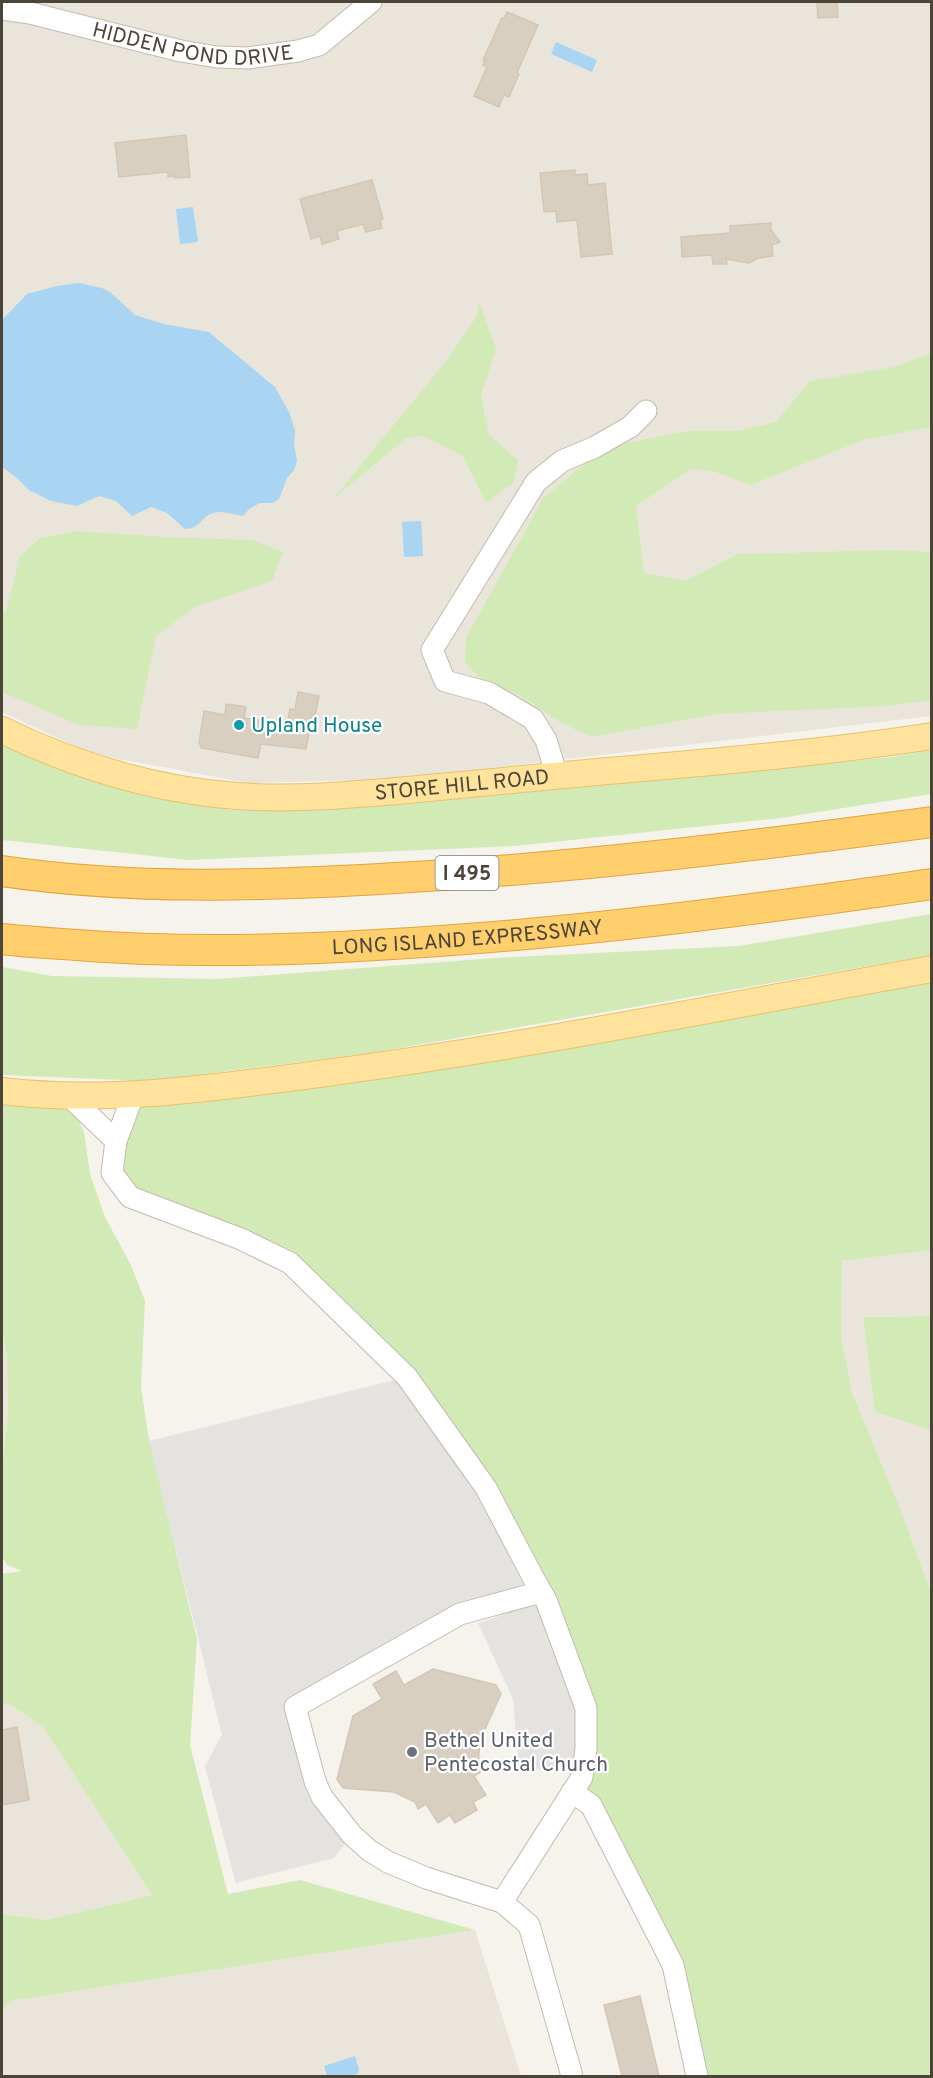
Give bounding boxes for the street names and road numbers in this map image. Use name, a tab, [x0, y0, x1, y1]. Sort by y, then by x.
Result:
street label: HIDDEN POND DRIVE	[89, 17, 295, 73]
street label: STORE HILL ROAD	[374, 764, 551, 808]
road number: I 495	[436, 856, 498, 890]
street label: LONG ISLAND EXPRESSWAY	[331, 915, 604, 962]

